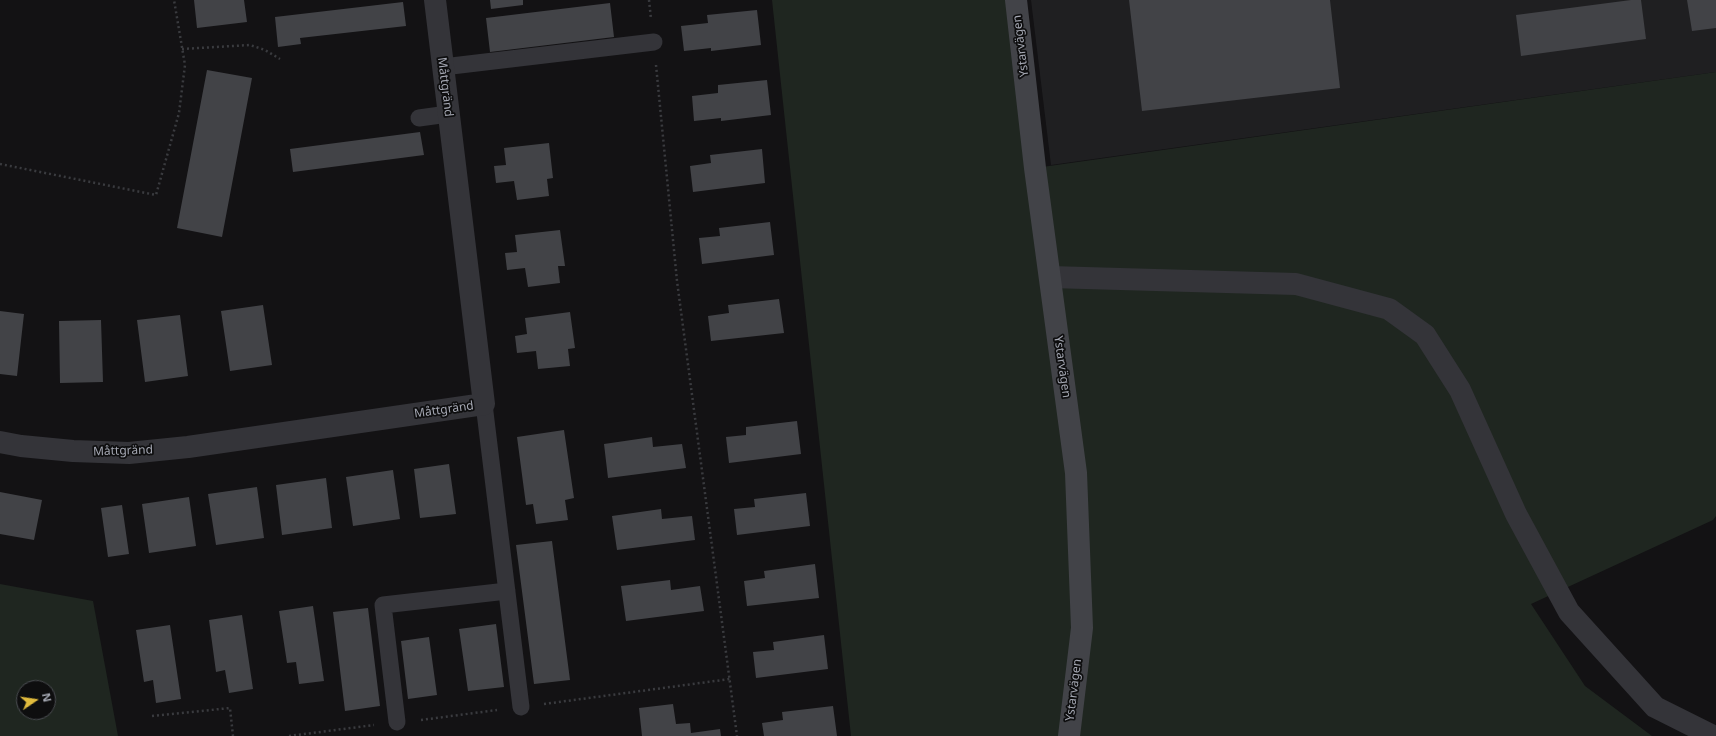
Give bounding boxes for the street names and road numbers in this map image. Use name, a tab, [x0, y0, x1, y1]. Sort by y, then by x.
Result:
street label: Ystarvägen	[1010, 14, 1032, 78]
street label: Måttgränd	[434, 56, 456, 118]
street label: Ystarvägen	[1051, 335, 1073, 399]
street label: Måttgränd	[413, 399, 475, 421]
street label: Måttgränd	[93, 443, 153, 459]
street label: Ystarvägen	[1063, 658, 1085, 722]

